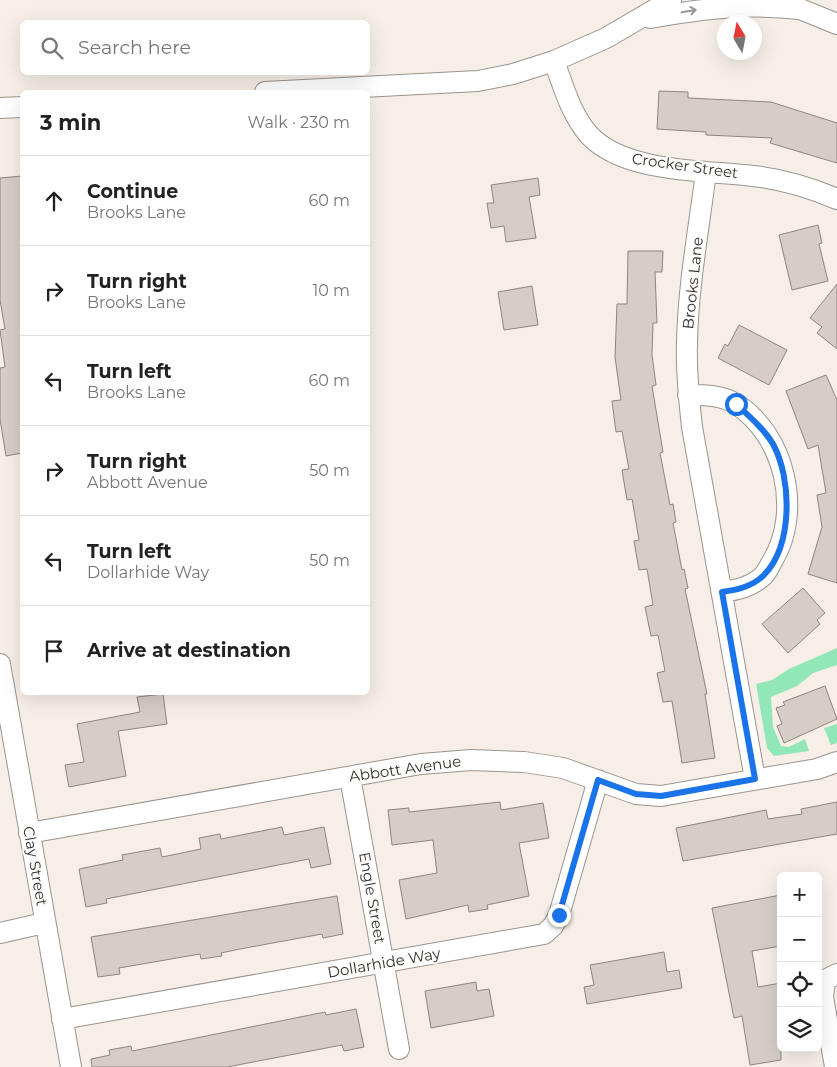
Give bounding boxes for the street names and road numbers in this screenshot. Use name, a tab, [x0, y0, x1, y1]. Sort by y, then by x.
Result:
street label: Crocker Street	[631, 149, 739, 182]
street label: Brooks Lane	[678, 236, 707, 330]
street label: Abbott Avenue	[348, 751, 462, 786]
street label: Clay Street	[19, 825, 52, 907]
street label: Engle Street	[355, 851, 390, 945]
street label: Dollarhide Way	[326, 943, 443, 982]

